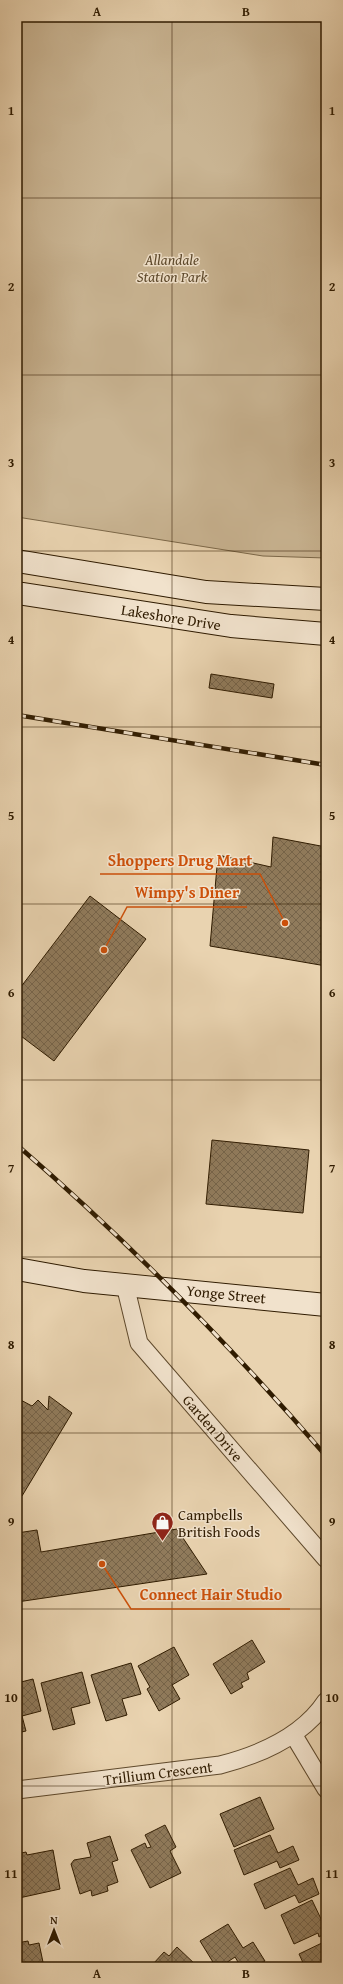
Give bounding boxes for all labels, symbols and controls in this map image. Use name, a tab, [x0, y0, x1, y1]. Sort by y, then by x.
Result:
text: A	[93, 2, 102, 21]
text: B	[242, 2, 250, 21]
text: 1	[8, 101, 14, 120]
text: 1	[329, 101, 335, 120]
park label: Allandale Station Park	[137, 249, 208, 287]
text: 2	[8, 277, 15, 296]
text: 2	[329, 277, 336, 296]
text: 3	[8, 453, 14, 472]
text: 3	[329, 453, 335, 472]
street label: Lakeshore Drive	[120, 599, 222, 635]
text: 4	[8, 630, 15, 649]
text: 4	[329, 630, 336, 649]
text: 5	[8, 806, 15, 825]
text: 5	[329, 806, 336, 825]
callout: Shoppers Drug Mart	[100, 846, 260, 874]
text: Shoppers Drug Mart	[108, 848, 252, 872]
callout: Wimpy's Diner	[127, 879, 247, 907]
text: Wimpy's Diner	[135, 880, 240, 904]
text: 6	[8, 983, 15, 1002]
text: 6	[329, 983, 336, 1002]
text: 7	[8, 1159, 15, 1178]
text: 7	[329, 1159, 336, 1178]
street label: Yonge Street	[185, 1279, 268, 1309]
text: 8	[8, 1335, 15, 1354]
text: 8	[329, 1335, 336, 1354]
street label: Garden Drive	[178, 1390, 248, 1466]
place label: Campbells British Foods	[178, 1504, 260, 1542]
shop icon: Campbells British Foods	[150, 1510, 176, 1543]
text: 9	[8, 1512, 15, 1531]
text: 9	[329, 1512, 336, 1531]
callout: Connect Hair Studio	[131, 1581, 290, 1609]
text: Connect Hair Studio	[140, 1582, 283, 1606]
text: 10	[4, 1688, 18, 1707]
text: 10	[325, 1688, 339, 1707]
street label: Trillium Crescent	[102, 1756, 214, 1790]
text: 11	[4, 1864, 18, 1883]
text: 11	[325, 1864, 339, 1883]
north arrow	[34, 1910, 74, 1950]
text: N	[50, 1912, 58, 1928]
text: A	[93, 1964, 102, 1983]
text: B	[242, 1964, 250, 1983]

